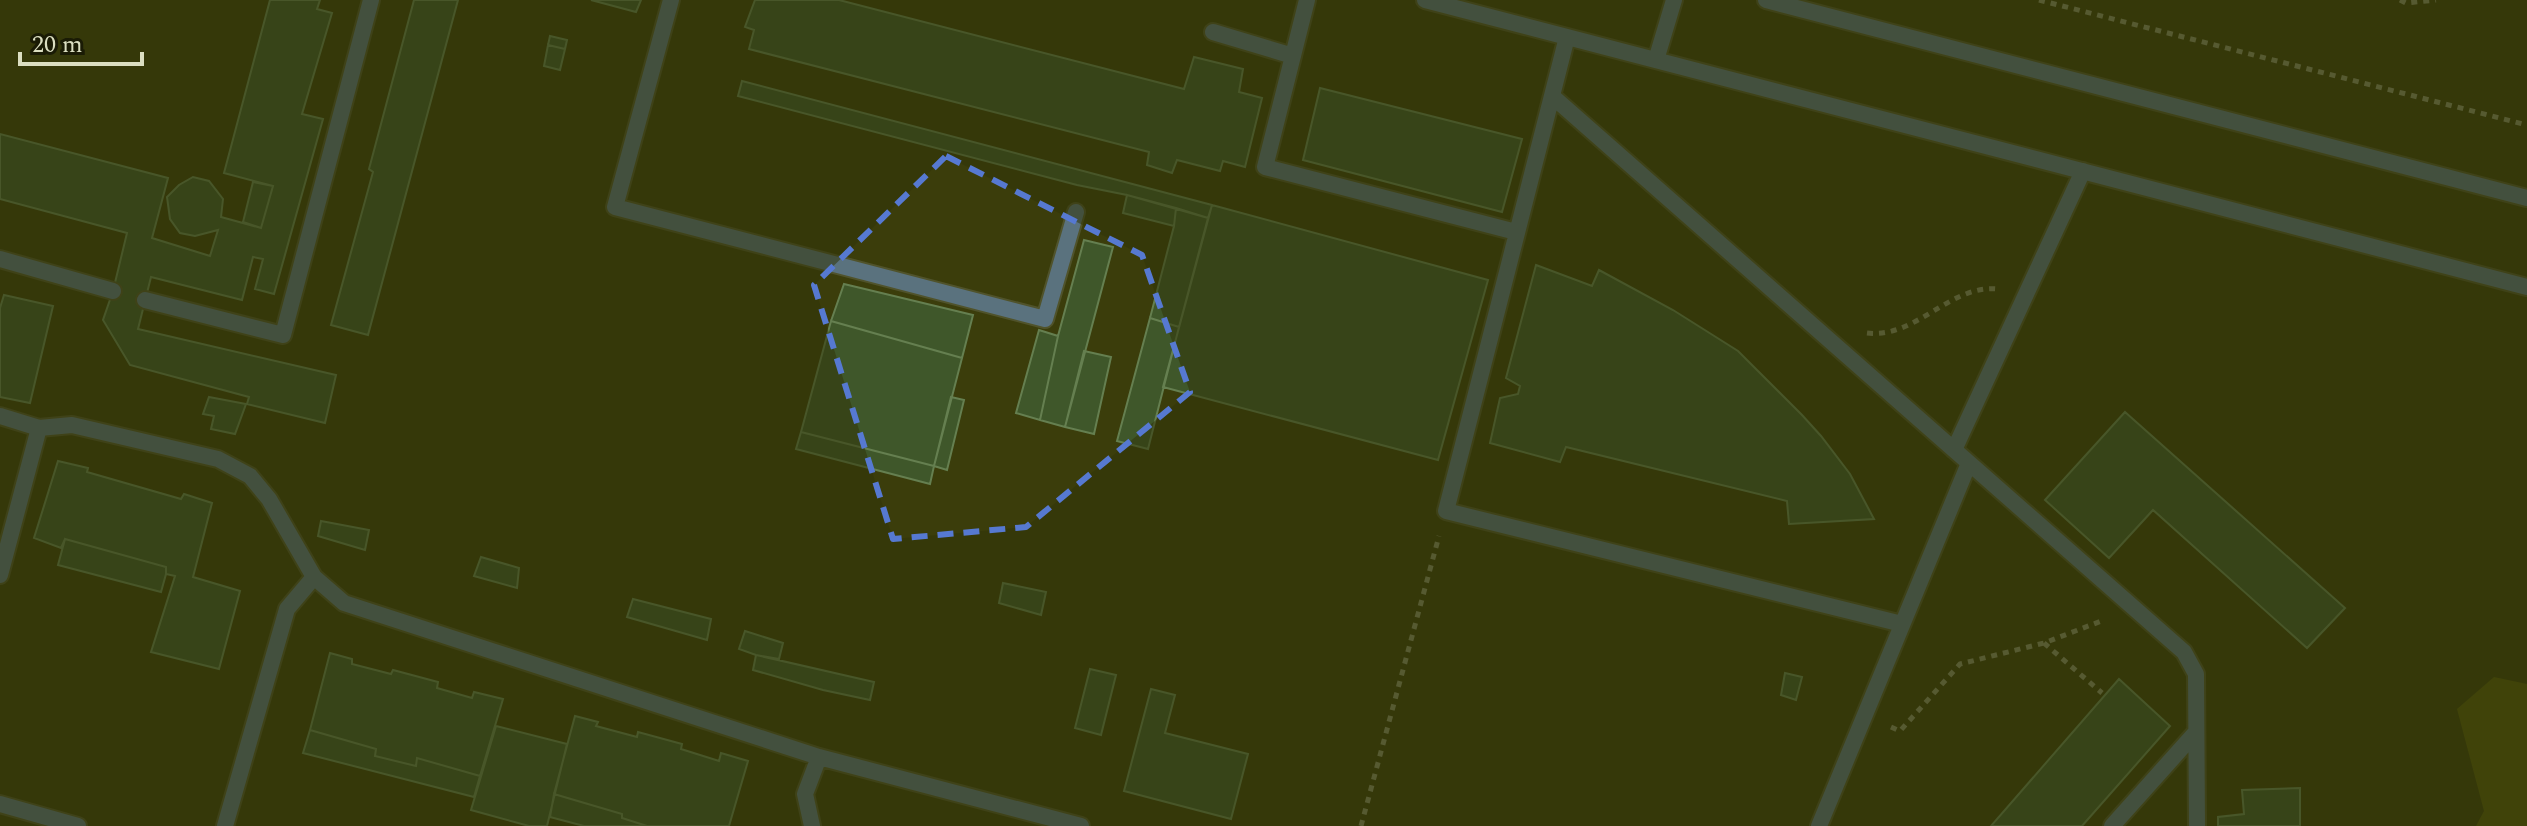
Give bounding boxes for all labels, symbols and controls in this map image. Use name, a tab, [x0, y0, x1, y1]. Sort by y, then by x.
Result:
scale bar	[20, 16, 142, 66]
text: 20 m	[32, 27, 83, 63]

